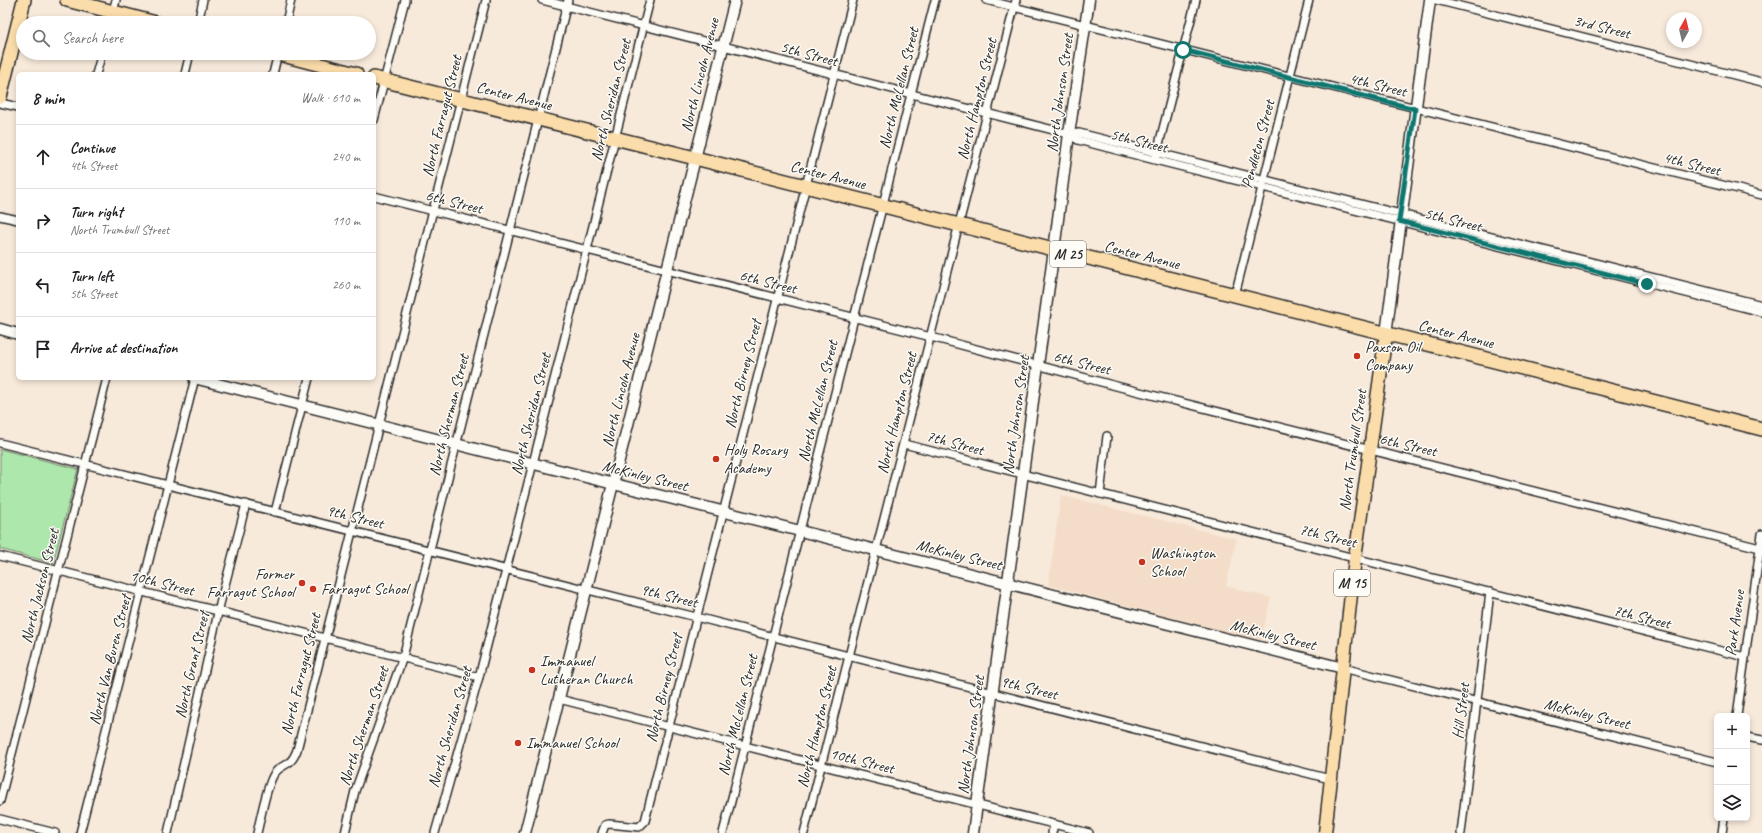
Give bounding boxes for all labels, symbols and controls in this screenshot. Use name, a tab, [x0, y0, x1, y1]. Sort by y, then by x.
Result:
street label: 3rd Street	[1572, 10, 1634, 44]
north arrow	[1666, 12, 1702, 48]
street label: North Lincoln Avenue	[676, 14, 724, 134]
search box	[16, 16, 376, 60]
street label: North McLellan Street	[874, 24, 924, 151]
icon: search	[30, 27, 52, 49]
text: Search here	[62, 29, 123, 48]
street label: North Johnson Street	[1042, 31, 1078, 153]
street label: North Sheridan Street	[586, 35, 636, 163]
street label: North Hampton Street	[952, 35, 1002, 162]
street label: 5th Street	[778, 37, 841, 72]
route start	[1174, 41, 1192, 59]
street label: North Farragut Street	[417, 52, 467, 179]
street label: 4th Street	[1347, 68, 1410, 102]
street label: Center Avenue	[474, 77, 555, 115]
text: 8 min	[32, 88, 65, 109]
text: Walk · 610 m	[301, 90, 360, 106]
street label: Pendleton Street	[1237, 96, 1280, 190]
street label: 5th Street	[1108, 124, 1171, 158]
text: Continue	[70, 139, 115, 158]
icon: ahead	[32, 146, 54, 168]
street label: 4th Street	[1661, 147, 1724, 181]
text: 240 m	[332, 149, 360, 165]
street label: Center Avenue	[788, 156, 869, 194]
text: 4th Street	[70, 158, 117, 174]
street label: 6th Street	[423, 185, 486, 219]
text: Turn right	[70, 203, 123, 222]
street label: 5th Street	[1422, 203, 1485, 237]
icon: right	[32, 210, 54, 232]
text: 110 m	[332, 213, 360, 229]
text: North Trumbull Street	[70, 222, 169, 238]
street label: Center Avenue	[1102, 236, 1183, 274]
road number: M 25	[1050, 241, 1086, 267]
street label: 6th Street	[737, 265, 800, 299]
text: Turn left	[70, 267, 113, 286]
icon: left	[32, 274, 54, 296]
route end	[1638, 275, 1656, 293]
text: 260 m	[332, 277, 360, 293]
text: 5th Street	[70, 286, 117, 302]
street label: North Birney Street	[720, 315, 767, 430]
street label: Center Avenue	[1416, 315, 1497, 353]
street label: North Lincoln Avenue	[597, 329, 645, 449]
street label: North McLellan Street	[793, 337, 843, 464]
place label: Paxson Oil Company	[1365, 337, 1423, 375]
icon: arrive	[32, 338, 54, 360]
text: Arrive at destination	[70, 339, 177, 358]
street label: 6th Street	[1051, 346, 1114, 380]
street label: North Sheridan Street	[506, 349, 556, 477]
street label: North Hampton Street	[872, 349, 922, 476]
street label: North Sherman Street	[424, 350, 474, 478]
marker: Paxson Oil Company	[1352, 351, 1362, 361]
street label: North Johnson Street	[998, 353, 1034, 475]
street label: North Trumbull Street	[1335, 386, 1372, 512]
street label: 7th Street	[924, 426, 987, 461]
street label: 6th Street	[1377, 429, 1440, 462]
place label: Holy Rosary Academy	[724, 440, 789, 478]
marker: Holy Rosary Academy	[711, 454, 721, 464]
street label: McKinley Street	[600, 456, 691, 497]
street label: 9th Street	[324, 500, 387, 534]
street label: 7th Street	[1297, 519, 1360, 553]
street label: North Jackson Street	[16, 525, 64, 645]
street label: McKinley Street	[914, 535, 1005, 576]
place label: Washington School	[1150, 543, 1216, 581]
marker: Washington School	[1137, 557, 1147, 567]
place label: Former Farragut School	[207, 564, 297, 602]
street label: 10th Street	[128, 565, 198, 601]
road number: M 15	[1334, 570, 1370, 596]
marker: Former Farragut School	[297, 578, 307, 588]
place label: Farragut School	[321, 579, 411, 599]
street label: 9th Street	[638, 579, 701, 613]
marker: Farragut School	[308, 584, 318, 594]
street label: Park Avenue	[1720, 587, 1750, 657]
street label: North Van Buren Street	[84, 590, 136, 727]
street label: 7th Street	[1611, 600, 1674, 634]
street label: North Grant Street	[170, 607, 215, 720]
street label: North Farragut Street	[276, 610, 326, 737]
street label: McKinley Street	[1228, 615, 1319, 656]
street label: North Birney Street	[641, 629, 688, 744]
place label: Immanuel Lutheran Church	[540, 651, 633, 689]
street label: North McLellan Street	[713, 651, 763, 778]
street label: North Sherman Street	[334, 662, 394, 788]
street label: North Sheridan Street	[423, 663, 477, 790]
street label: North Hampton Street	[792, 663, 842, 790]
marker: Immanuel Lutheran Church	[527, 665, 537, 675]
street label: 9th Street	[998, 671, 1061, 705]
street label: North Johnson Street	[953, 673, 989, 795]
street label: Hill Street	[1448, 680, 1475, 740]
street label: McKinley Street	[1542, 694, 1633, 735]
map controls	[1714, 713, 1750, 821]
button: +	[1714, 713, 1750, 749]
place label: Immanuel School	[526, 733, 621, 753]
marker: Immanuel School	[513, 738, 523, 748]
street label: 10th Street	[828, 743, 898, 779]
button: −	[1714, 749, 1750, 785]
button: layers	[1714, 785, 1750, 821]

